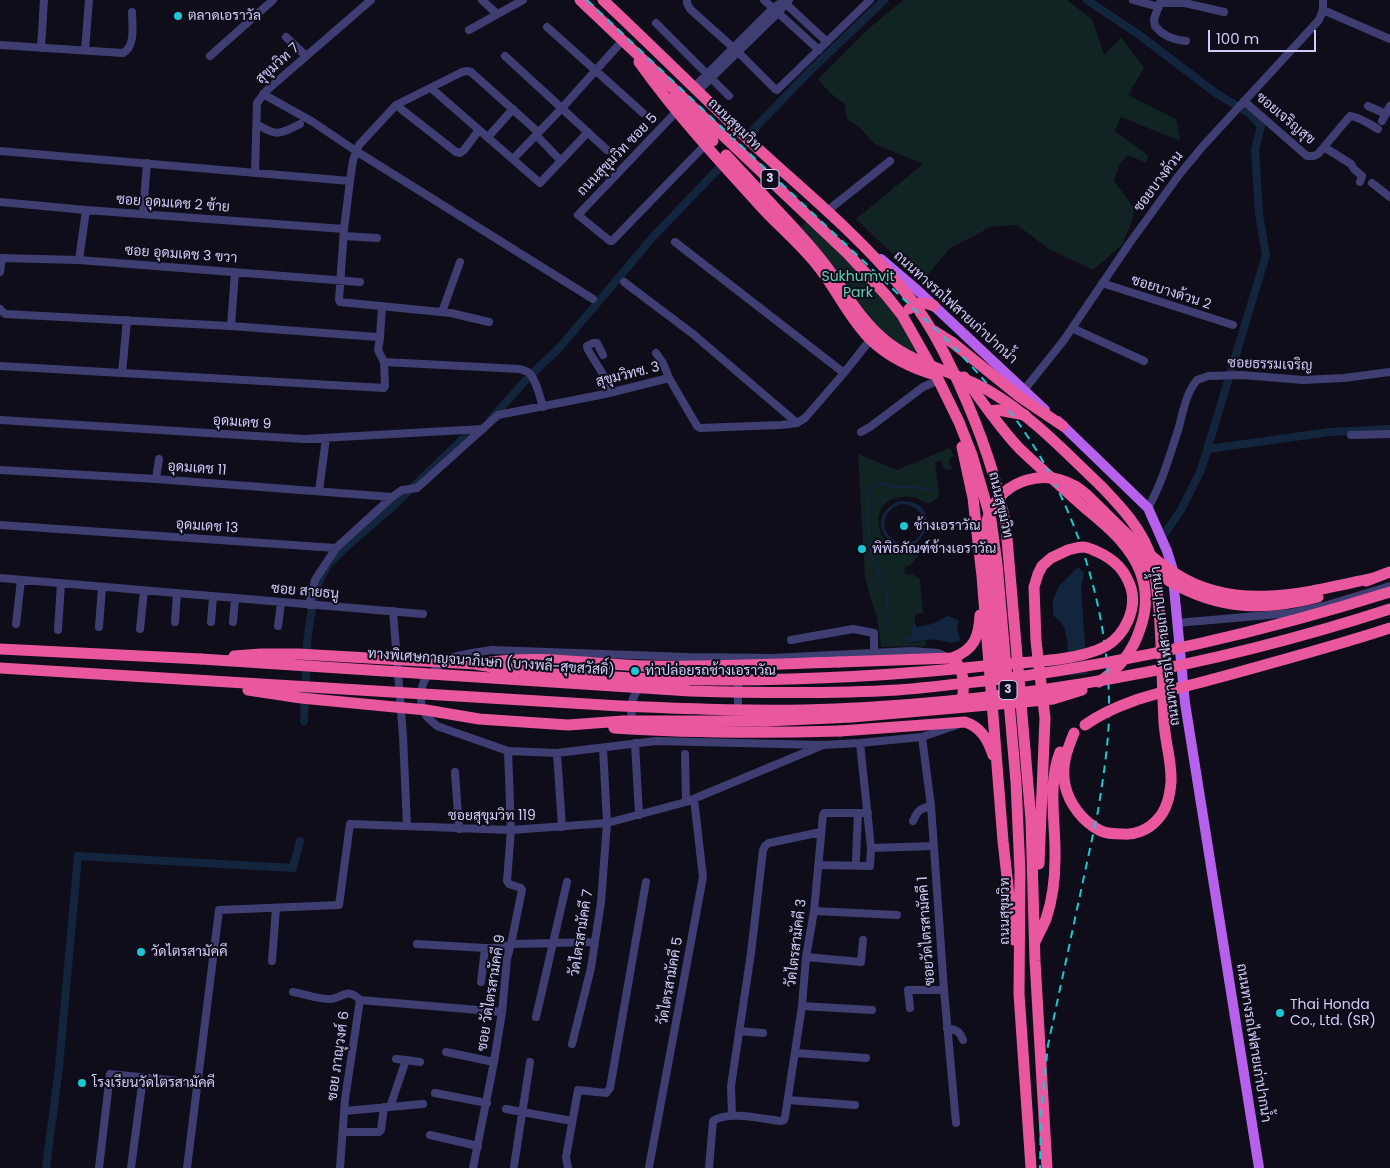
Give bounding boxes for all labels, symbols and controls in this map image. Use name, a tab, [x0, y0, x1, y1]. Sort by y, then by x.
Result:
place label: ตลาดเอราวัล	[188, 8, 261, 24]
marker: ตลาดเอราวัล	[172, 10, 184, 22]
scale bar	[1210, 20, 1318, 52]
text: 100 m	[1216, 28, 1259, 49]
street label: สุขุมวิท 7	[253, 40, 303, 88]
street label: ซอยเจริญสุข	[1252, 89, 1318, 149]
street label: ถนนสุขุมวิท	[704, 96, 764, 154]
street label: ถนนสุขุมวิท ซอย 5	[574, 110, 662, 200]
street label: ซอยบางด้วน	[1131, 148, 1187, 216]
road number: 3	[761, 170, 779, 188]
street label: ซอย อุดมเดช 2 ซ้าย	[116, 192, 230, 216]
street label: ซอย อุดมเดช 3 ขวา	[124, 243, 238, 267]
street label: ถนนทางรถไฟสายเก่าปากน้ำ	[890, 248, 1020, 368]
park label: Sukhumvit Park	[821, 269, 895, 302]
street label: ซอยบางด้วน 2	[1129, 272, 1213, 314]
street label: ซอยธรรมเจริญ	[1227, 355, 1313, 375]
street label: สุขุมวิทซ. 3	[594, 359, 662, 391]
street label: อุดมเดช 9	[212, 413, 272, 433]
street label: อุดมเดช 11	[167, 459, 227, 479]
street label: ถนนสุขุมวิท	[984, 470, 1016, 540]
street label: อุดมเดช 13	[175, 516, 239, 538]
place label: ช้างเอราวัณ	[914, 518, 981, 534]
marker: ช้างเอราวัณ	[898, 520, 910, 532]
place label: พิพิธภัณฑ์ช้างเอราวัณ	[872, 541, 996, 557]
marker: พิพิธภัณฑ์ช้างเอราวัณ	[856, 543, 868, 555]
street label: ถนนทางรถไฟสายเก่าปากน้ำ	[1148, 565, 1184, 727]
street label: ซอย สายธนู	[270, 581, 340, 603]
street label: ทางพิเศษกาญจนาภิเษก (บางพลี-สุขสวัสดิ์)	[367, 646, 615, 680]
place label: ท่าปล่อยรถช้างเอราวัณ	[645, 663, 776, 679]
marker: ท่าปล่อยรถช้างเอราวัณ	[629, 665, 641, 677]
road number: 3	[999, 680, 1017, 700]
street label: ซอยสุขุมวิท 119	[448, 808, 536, 824]
street label: ซอยวัดไตรสามัคคี 1	[915, 876, 939, 986]
street label: ถนนสุขุมวิท	[997, 877, 1013, 945]
street label: วัดไตรสามัคคี 7	[567, 888, 597, 978]
street label: วัดไตรสามัคคี 3	[783, 898, 811, 988]
street label: ซอย วัดไตรสามัคคี 9	[474, 934, 510, 1052]
street label: วัดไตรสามัคคี 5	[655, 936, 687, 1026]
place label: วัดไตรสามัคคี	[151, 944, 228, 960]
marker: วัดไตรสามัคคี	[135, 946, 147, 958]
street label: ถนนทางรถไฟสายเก่าปากน้ำ	[1232, 962, 1274, 1124]
place label: Thai Honda Co., Ltd. (SR)	[1290, 997, 1376, 1030]
marker: Thai Honda Co., Ltd. (SR)	[1274, 1007, 1286, 1019]
street label: ซอย ภาณุวงศ์ 6	[324, 1010, 354, 1102]
place label: โรงเรียนวัดไตรสามัคคี	[92, 1075, 215, 1091]
marker: โรงเรียนวัดไตรสามัคคี	[76, 1077, 88, 1089]

